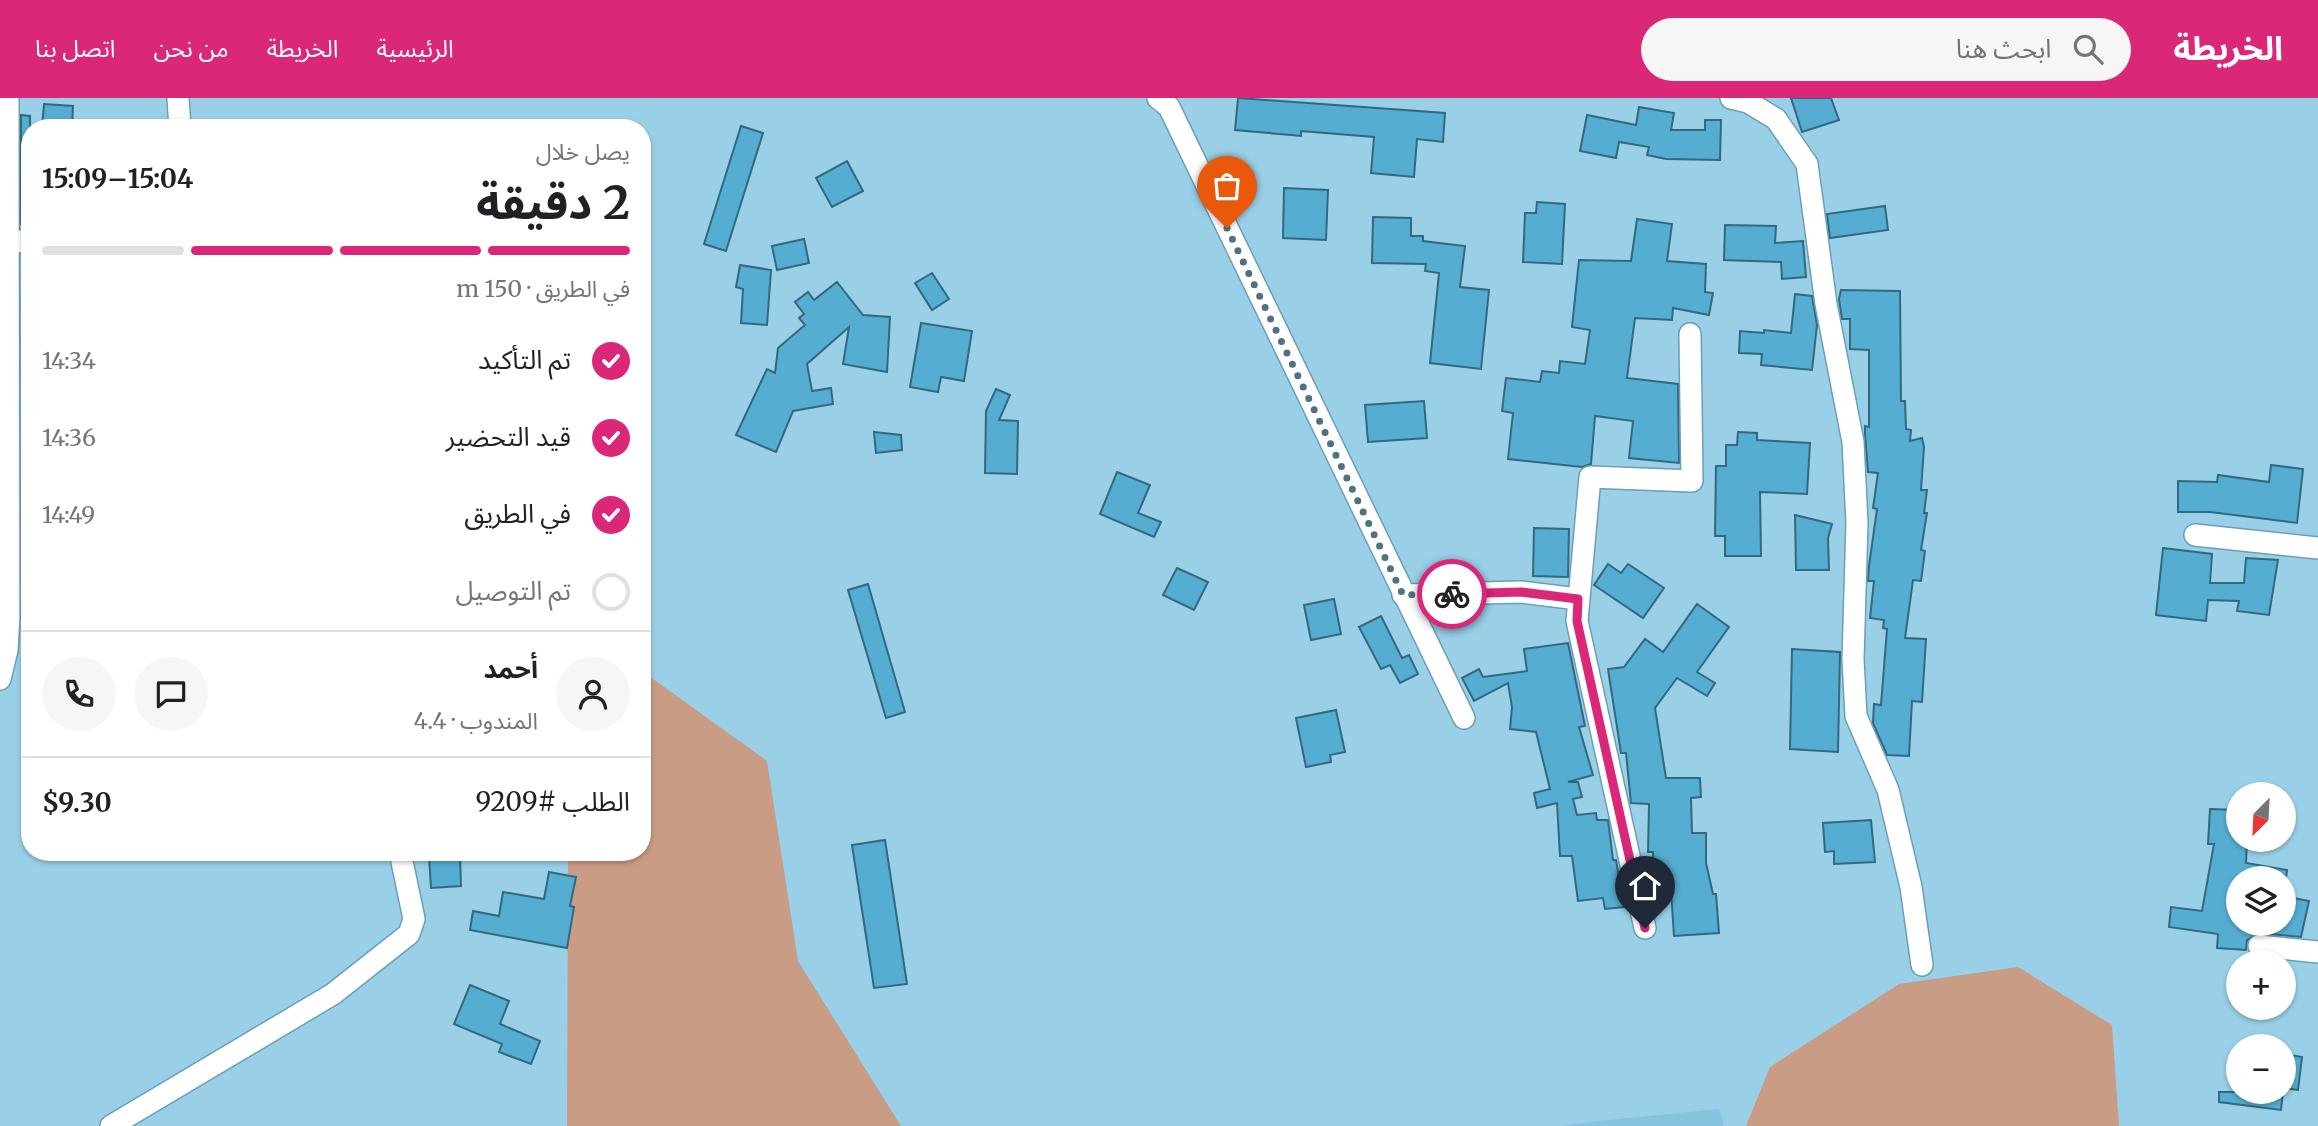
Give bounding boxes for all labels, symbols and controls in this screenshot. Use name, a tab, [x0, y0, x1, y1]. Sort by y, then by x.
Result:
search box	[1641, 18, 2131, 81]
text: الخريطة	[2173, 28, 2283, 69]
icon: search	[2069, 30, 2107, 68]
text: ابحث هنا	[1956, 32, 2051, 65]
text: اتصل بنا	[35, 33, 116, 64]
text: من نحن	[154, 33, 229, 64]
text: الخريطة	[267, 33, 339, 64]
text: الرئيسية	[377, 33, 454, 64]
text: يصل خلال	[536, 137, 630, 166]
pin	[1197, 156, 1257, 228]
text: 15:04–15:09	[42, 162, 193, 195]
icon: bag	[1208, 167, 1246, 205]
text: 2 دقيقة	[476, 174, 630, 232]
text: في الطريق · 150 m	[456, 274, 630, 303]
icon: check	[592, 342, 630, 380]
text: تم التأكيد	[478, 343, 571, 376]
text: 14:34	[42, 346, 96, 375]
icon: check	[592, 419, 630, 457]
text: قيد التحضير	[446, 420, 571, 453]
text: 14:36	[42, 423, 96, 452]
icon: check	[592, 496, 630, 534]
text: في الطريق	[464, 497, 571, 530]
text: 14:49	[42, 500, 95, 529]
courier	[1417, 559, 1487, 629]
text: تم التوصيل	[455, 574, 571, 607]
icon: bike	[1433, 575, 1471, 613]
text: أحمد	[484, 652, 538, 685]
button: phone	[42, 657, 116, 731]
button: chat	[134, 657, 208, 731]
button: person	[556, 657, 630, 731]
text: المندوب · 4.4	[413, 706, 538, 735]
north arrow	[2226, 782, 2296, 852]
map controls	[2226, 782, 2296, 1104]
text: الطلب #9209	[475, 785, 630, 818]
text: $9.30	[42, 786, 112, 819]
pin	[1615, 856, 1675, 928]
button: layers	[2226, 866, 2296, 936]
icon: home	[1626, 867, 1664, 905]
button: +	[2226, 950, 2296, 1020]
button: −	[2226, 1034, 2296, 1104]

